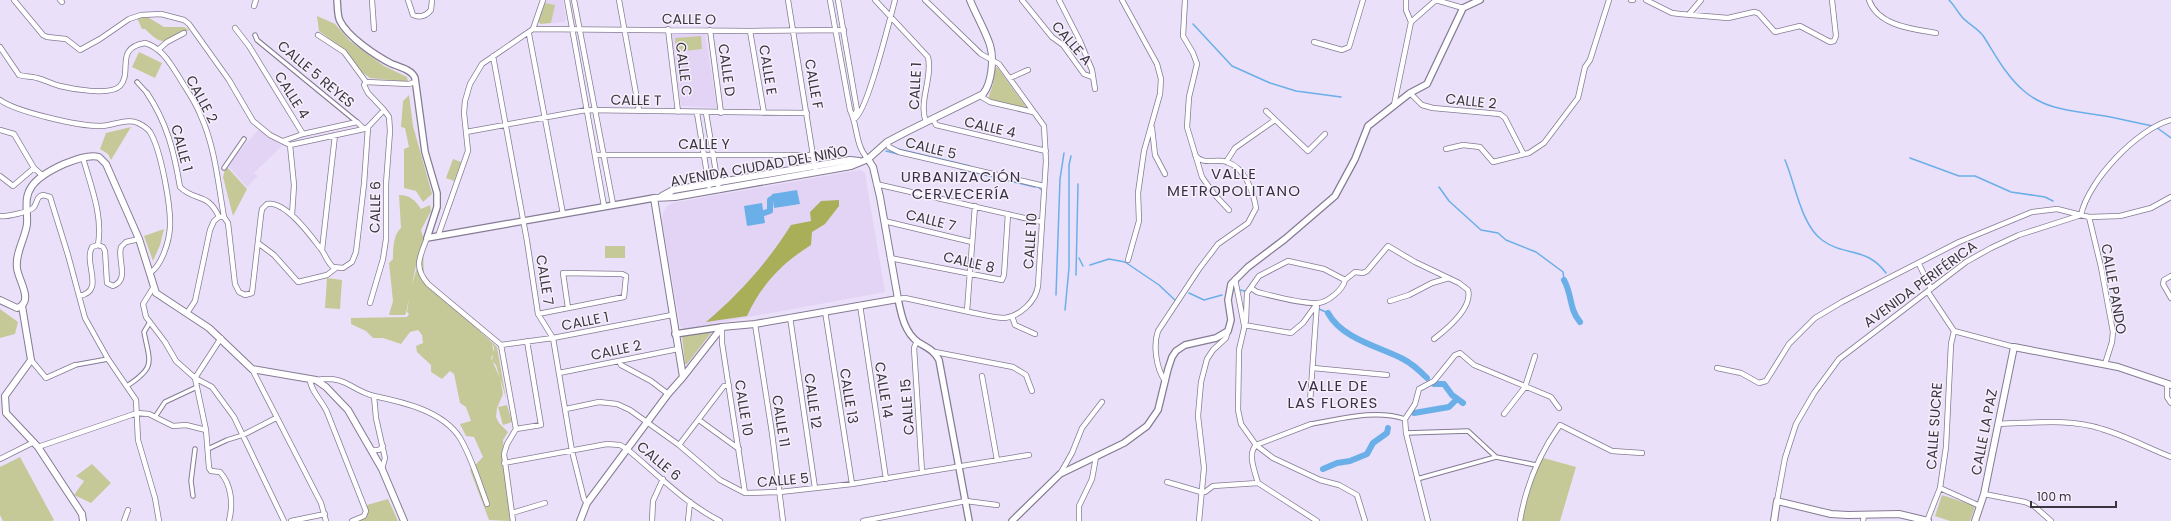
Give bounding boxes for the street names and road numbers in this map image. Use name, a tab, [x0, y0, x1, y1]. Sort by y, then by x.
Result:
street label: CALLE O	[662, 9, 716, 29]
street label: CALLE A	[1047, 17, 1097, 69]
street label: CALLE 5 REYES	[273, 36, 359, 112]
street label: CALLE C	[671, 41, 697, 97]
street label: CALLE D	[713, 42, 741, 98]
street label: CALLE E	[754, 44, 782, 96]
street label: CALLE F	[800, 57, 828, 111]
street label: CALLE 1	[904, 62, 926, 110]
street label: CALLE 4	[270, 68, 314, 123]
street label: CALLE 2	[181, 72, 223, 126]
street label: CALLE 2	[1444, 88, 1498, 114]
street label: CALLE T	[610, 90, 662, 110]
street label: CALLE 4	[962, 111, 1018, 143]
street label: CALLE 1	[166, 122, 198, 174]
street label: CALLE 5	[903, 132, 959, 164]
street label: CALLE Y	[678, 134, 730, 154]
street label: AVENIDA CIUDAD DEL NIÑO	[669, 141, 849, 191]
street label: CALLE 6	[365, 181, 385, 233]
street label: CALLE 7	[904, 204, 958, 236]
street label: CALLE 10	[1018, 212, 1042, 270]
street label: AVENIDA PERIFÉRICA	[1859, 236, 1981, 332]
street label: CALLE PANDO	[2096, 242, 2132, 336]
street label: CALLE 8	[941, 246, 997, 278]
street label: CALLE 7	[531, 253, 559, 307]
street label: CALLE 1	[560, 307, 610, 335]
street label: CALLE 2	[589, 335, 643, 365]
street label: CALLE 14	[870, 361, 898, 420]
street label: CALLE 13	[835, 367, 863, 425]
street label: CALLE 12	[799, 372, 827, 430]
street label: CALLE 15	[895, 378, 919, 436]
street label: CALLE 10	[730, 379, 758, 437]
street label: CALLE SUCRE	[1921, 382, 1947, 470]
street label: CALLE LA PAZ	[1966, 387, 2002, 477]
street label: CALLE 11	[767, 394, 795, 448]
street label: CALLE 6	[633, 437, 685, 485]
street label: CALLE 5	[756, 468, 810, 492]

